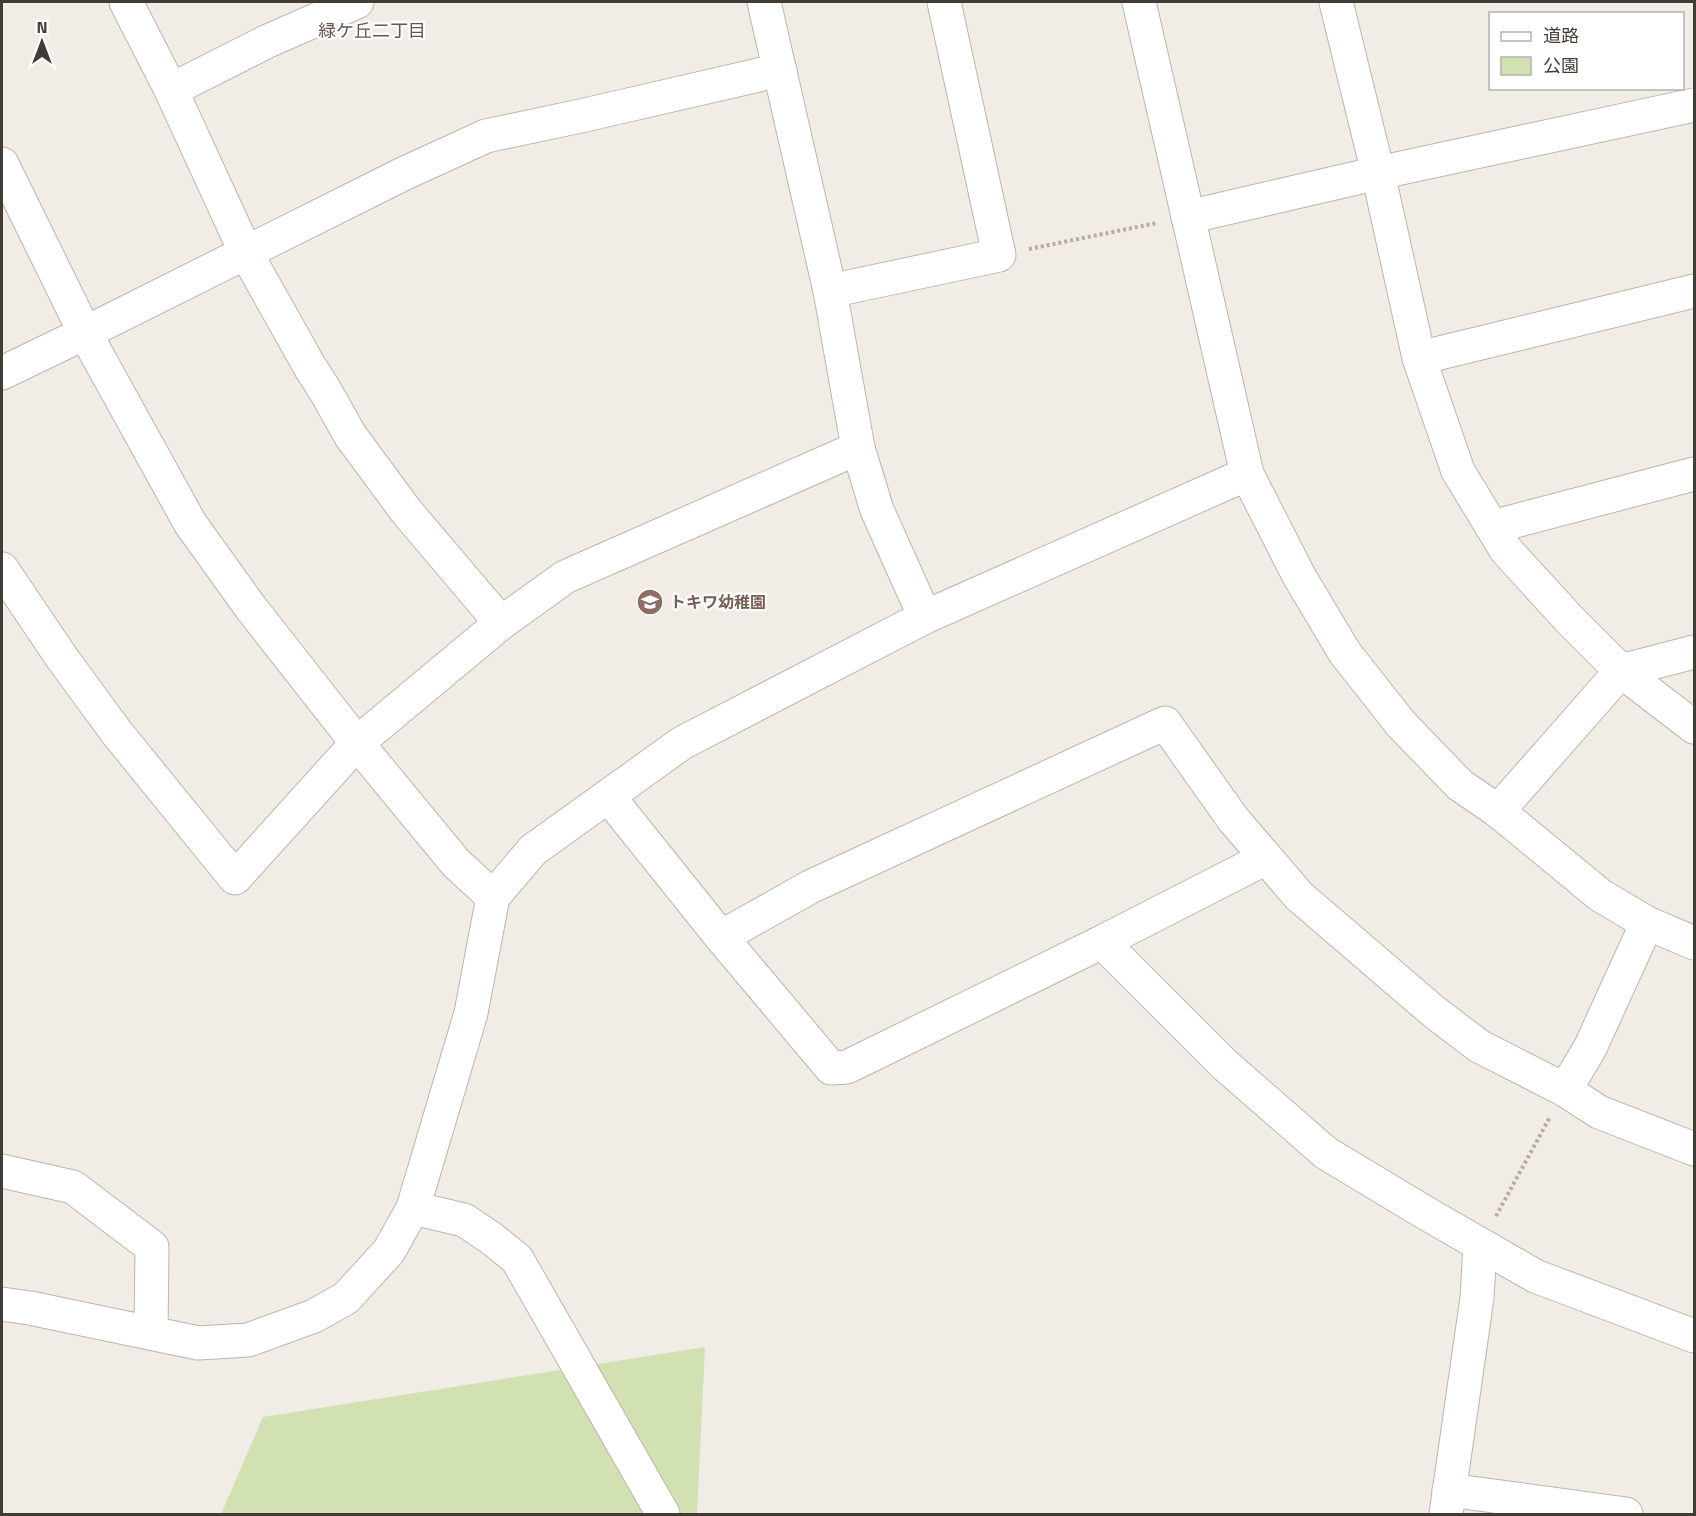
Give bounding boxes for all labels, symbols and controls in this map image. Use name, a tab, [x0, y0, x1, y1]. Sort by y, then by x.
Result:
north arrow	[12, 12, 72, 72]
legend	[1489, 12, 1684, 90]
text: N	[36, 15, 48, 39]
district label: 緑ケ丘二丁目	[318, 17, 426, 44]
text: 道路	[1543, 22, 1579, 49]
text: 公園	[1543, 52, 1579, 79]
school or university icon: トキワ幼稚園	[635, 587, 665, 617]
place label: トキワ幼稚園	[670, 590, 766, 614]

